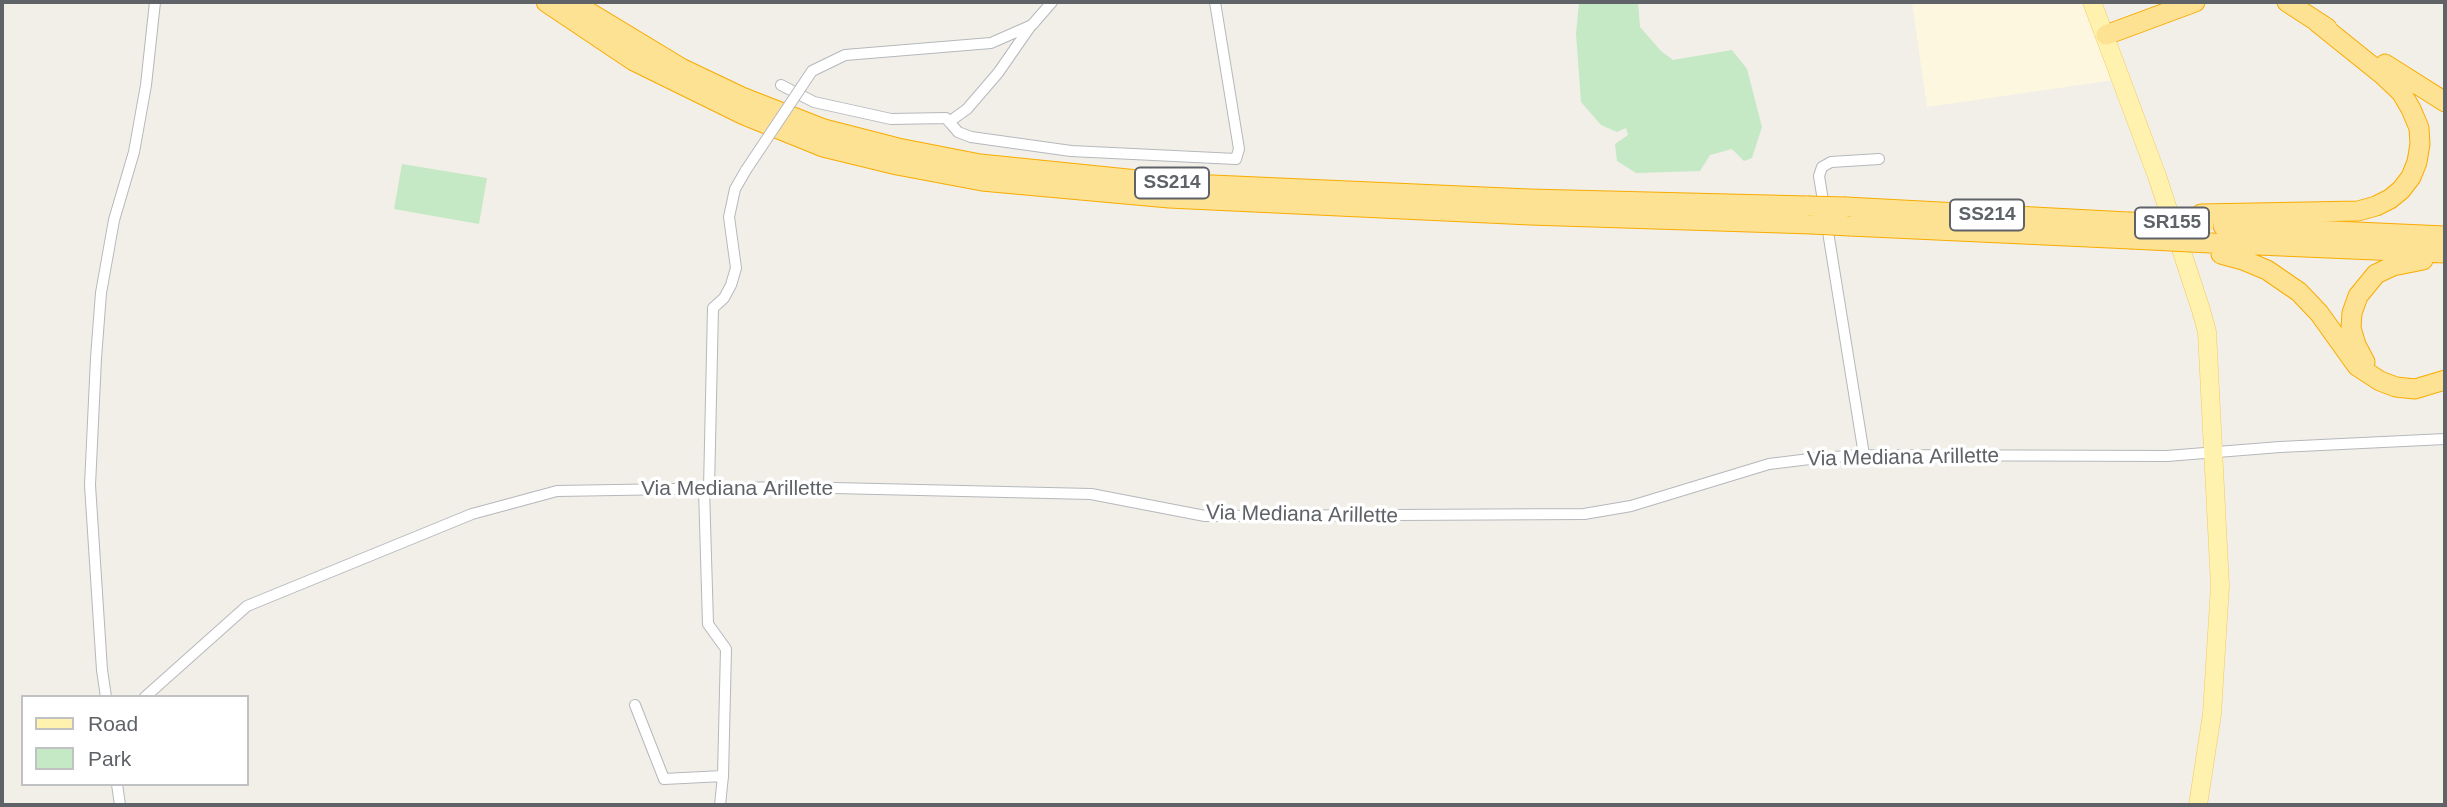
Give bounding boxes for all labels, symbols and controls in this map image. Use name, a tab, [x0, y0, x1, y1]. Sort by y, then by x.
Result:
road number: SS214	[1135, 168, 1209, 198]
road number: SS214	[1950, 200, 2024, 230]
road number: SR155	[2135, 208, 2209, 238]
street label: Via Mediana Arillette	[1807, 444, 1999, 472]
street label: Via Mediana Arillette	[641, 476, 833, 502]
street label: Via Mediana Arillette	[1206, 501, 1398, 529]
legend	[21, 695, 248, 786]
text: Road	[88, 712, 138, 735]
text: Park	[88, 747, 131, 770]

